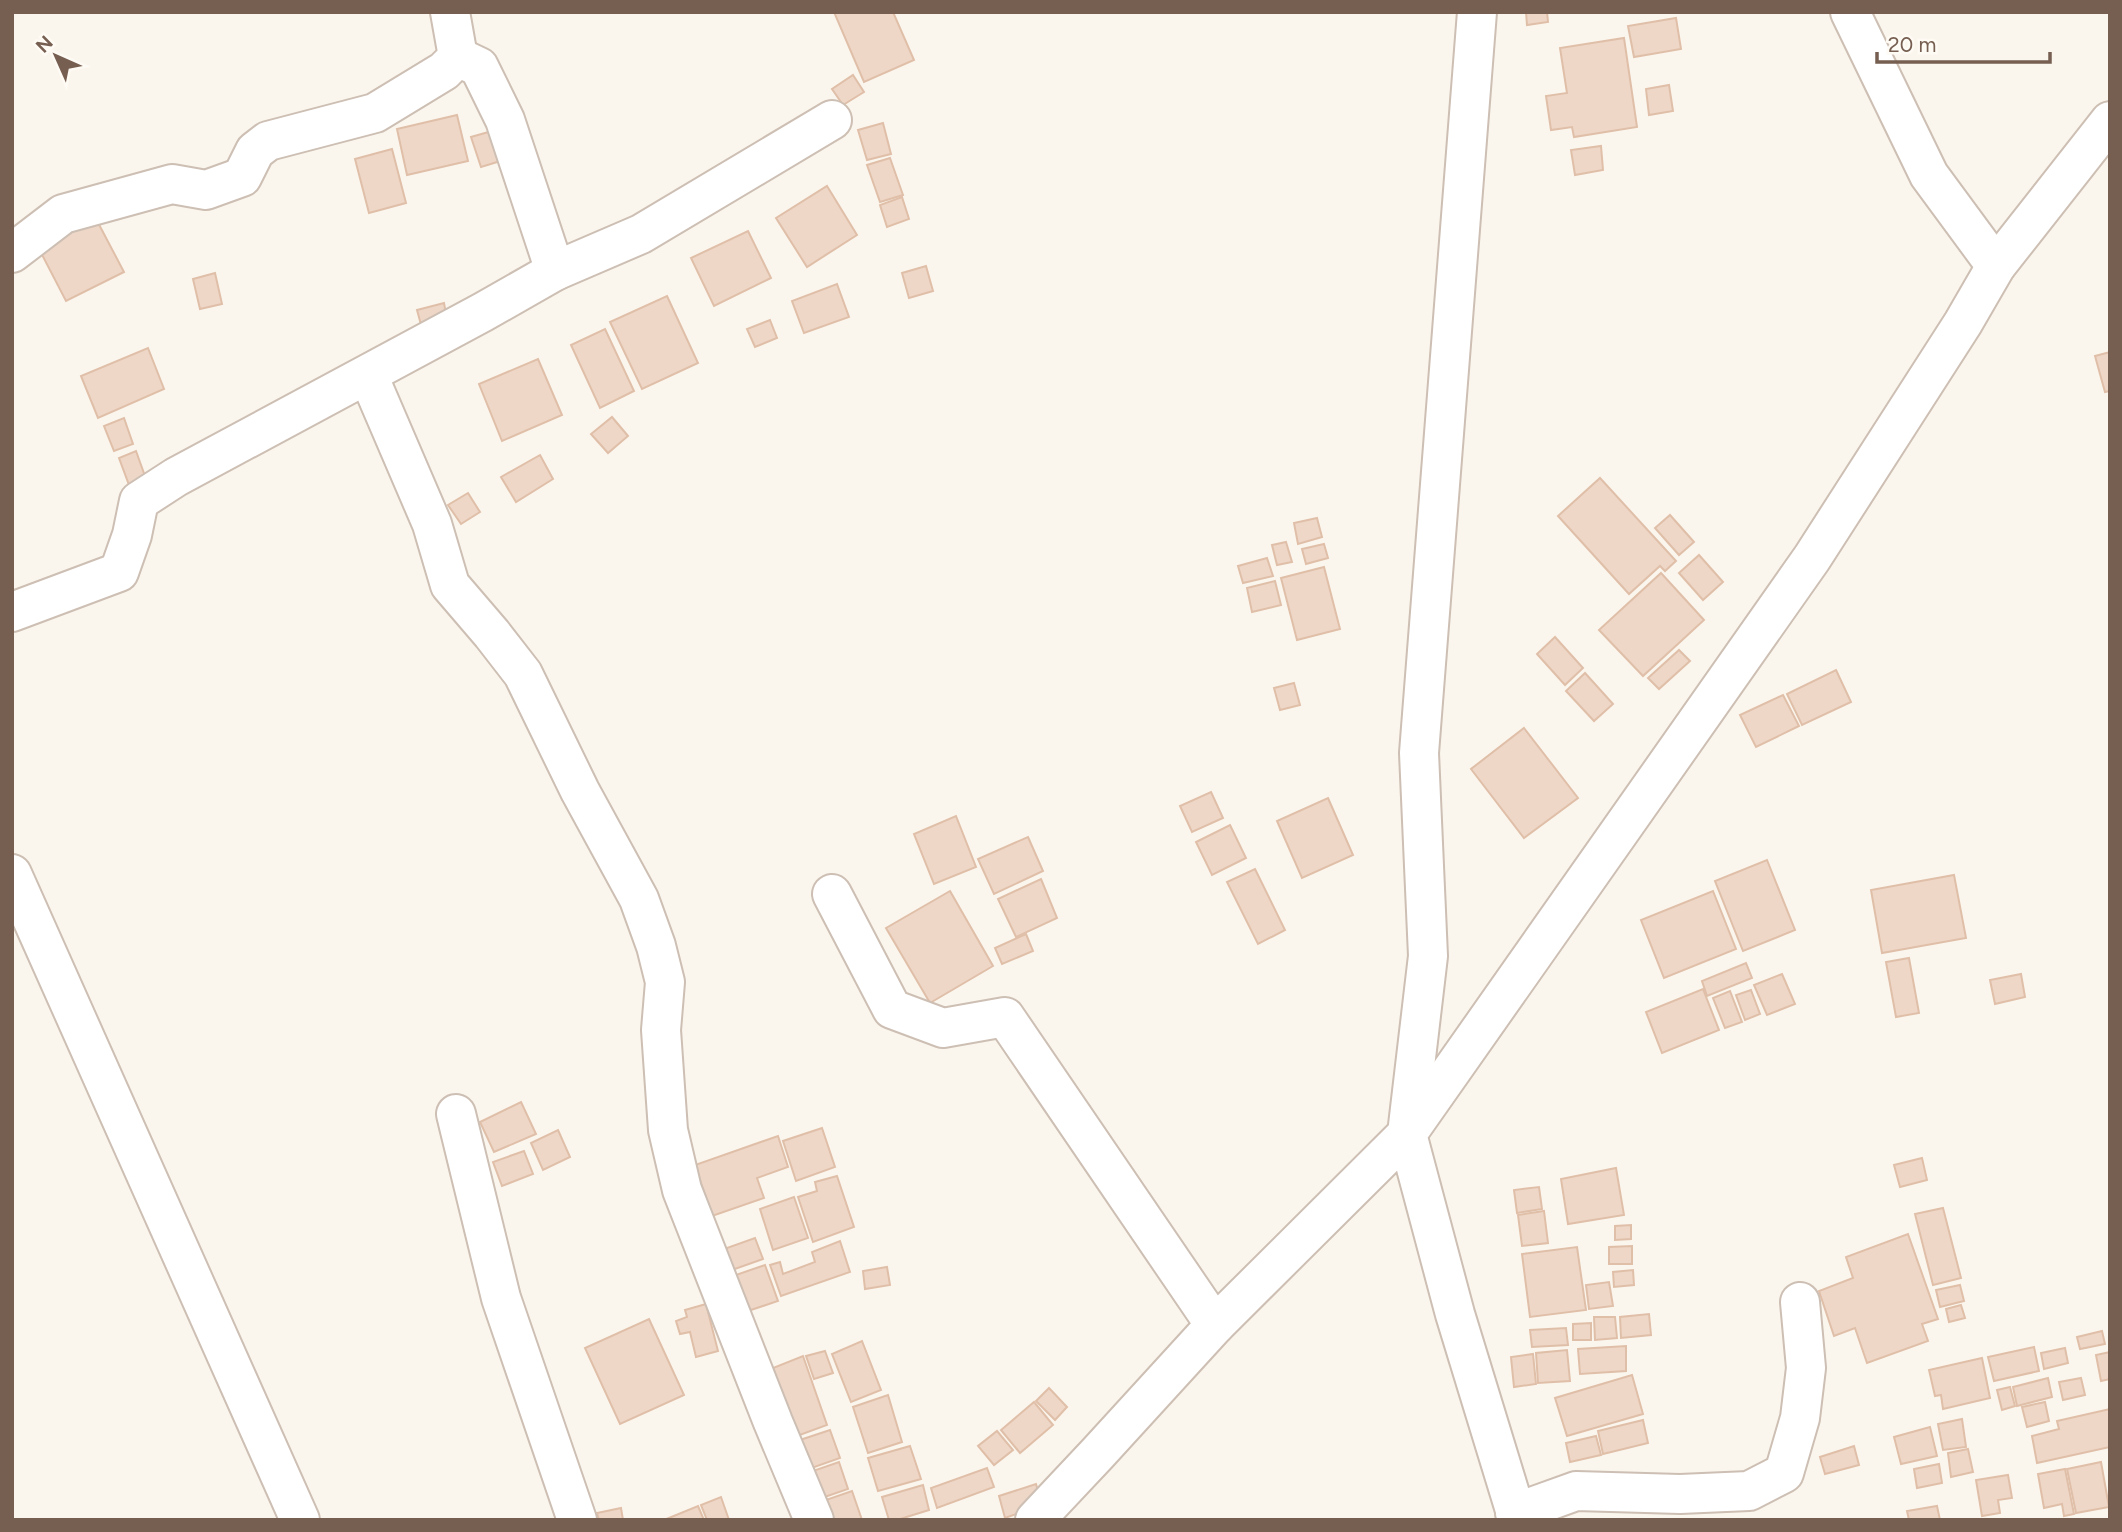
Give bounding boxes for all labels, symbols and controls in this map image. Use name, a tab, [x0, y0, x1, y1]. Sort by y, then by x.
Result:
north arrow	[21, 21, 91, 91]
scale bar	[1877, 21, 2050, 65]
text: N	[31, 31, 58, 58]
text: 20 m	[1888, 32, 1936, 57]

